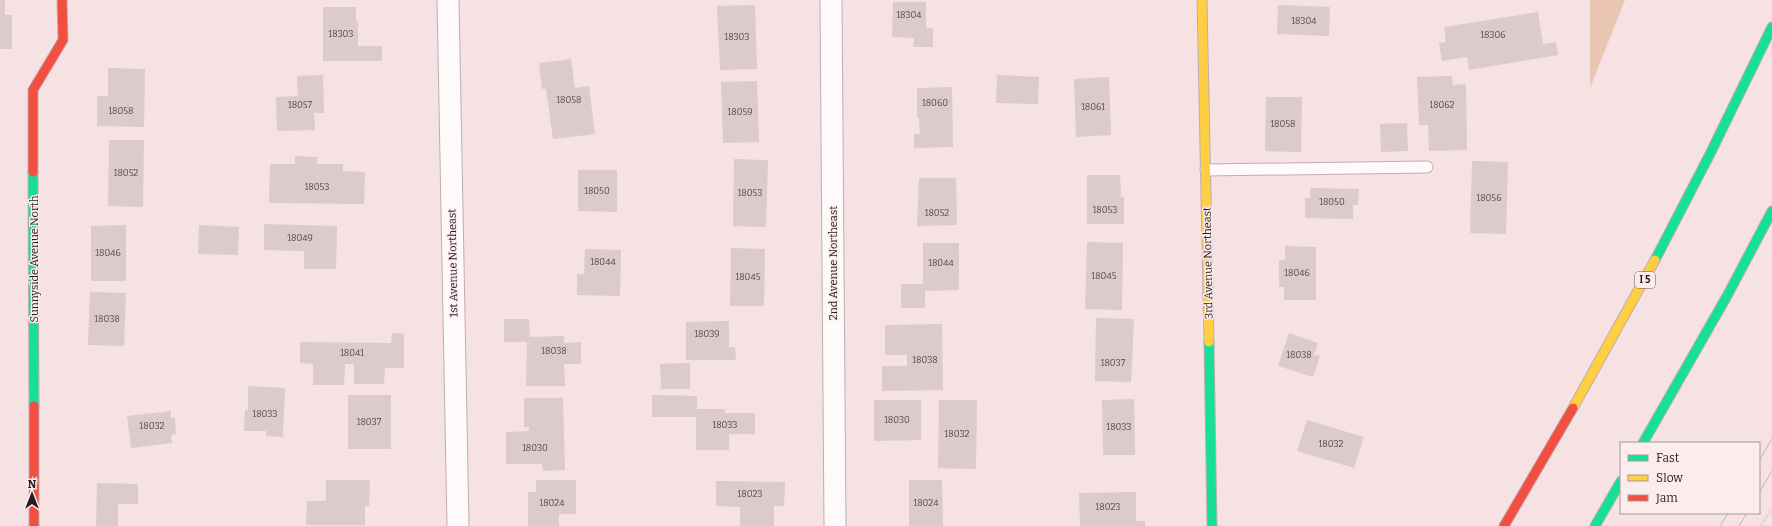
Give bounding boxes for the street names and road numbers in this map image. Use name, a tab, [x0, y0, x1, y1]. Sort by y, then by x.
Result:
street label: Sunnyside Avenue North	[28, 195, 41, 322]
street label: 2nd Avenue Northeast	[827, 206, 840, 320]
street label: 3rd Avenue Northeast	[1201, 207, 1215, 319]
street label: 1st Avenue Northeast	[446, 209, 460, 317]
road number: I 5	[1635, 272, 1655, 288]

